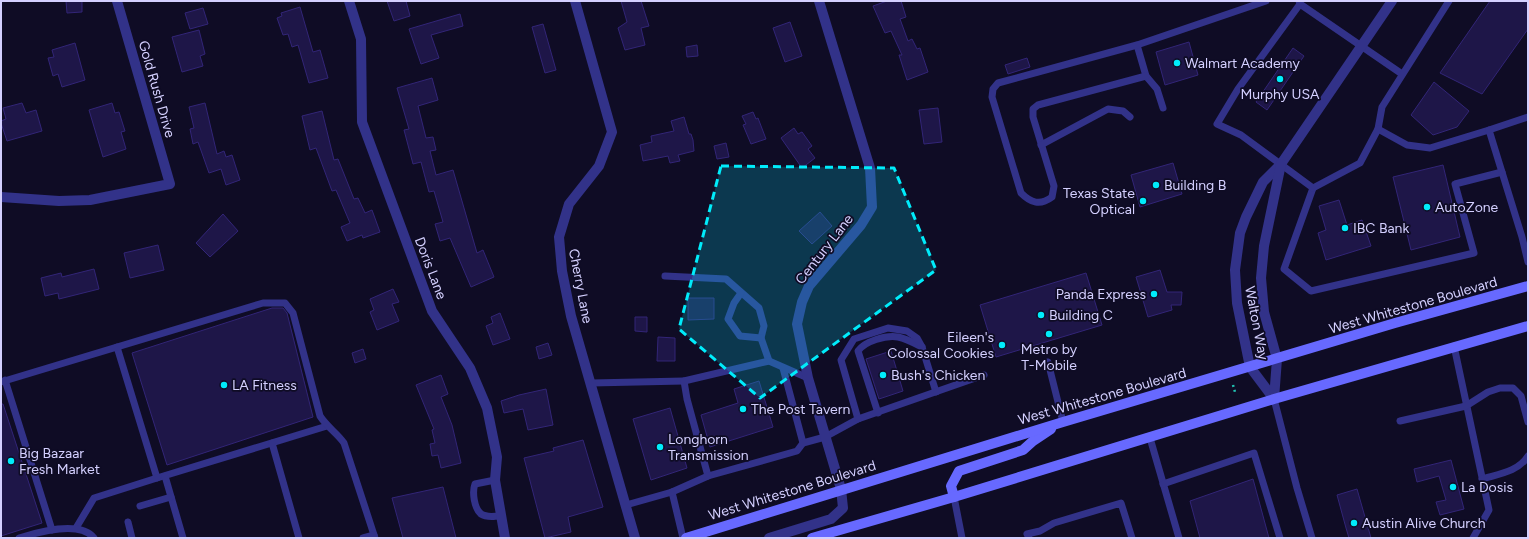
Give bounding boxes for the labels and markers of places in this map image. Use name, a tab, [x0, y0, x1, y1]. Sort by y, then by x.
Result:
place label: Walmart Academy	[1185, 55, 1300, 72]
marker: Walmart Academy	[1172, 58, 1182, 68]
marker: Murphy USA	[1275, 74, 1285, 84]
place label: Murphy USA	[1240, 86, 1320, 103]
place label: Building B	[1164, 177, 1226, 194]
marker: Building B	[1151, 180, 1161, 190]
place label: Texas State Optical	[1063, 185, 1135, 218]
marker: Texas State Optical	[1138, 196, 1148, 206]
place label: AutoZone	[1435, 199, 1499, 216]
marker: AutoZone	[1422, 202, 1432, 212]
place label: IBC Bank	[1353, 220, 1409, 237]
marker: IBC Bank	[1340, 223, 1350, 233]
place label: Panda Express	[1056, 286, 1146, 303]
marker: Panda Express	[1149, 289, 1159, 299]
place label: Building C	[1049, 307, 1113, 324]
marker: Building C	[1036, 310, 1046, 320]
place label: Eileen's Colossal Cookies	[887, 329, 994, 362]
marker: Metro by T-Mobile	[1044, 329, 1054, 339]
marker: Eileen's Colossal Cookies	[997, 340, 1007, 350]
place label: Metro by T-Mobile	[1021, 341, 1078, 374]
place label: Bush's Chicken	[891, 367, 985, 384]
marker: Bush's Chicken	[878, 370, 888, 380]
place label: LA Fitness	[232, 377, 297, 394]
marker: LA Fitness	[219, 380, 229, 390]
place label: The Post Tavern	[751, 401, 850, 418]
marker: The Post Tavern	[738, 404, 748, 414]
place label: Longhorn Transmission	[668, 431, 749, 464]
marker: Longhorn Transmission	[655, 442, 665, 452]
place label: Big Bazaar Fresh Market	[19, 445, 100, 478]
marker: Big Bazaar Fresh Market	[6, 456, 16, 466]
place label: La Dosis	[1461, 479, 1513, 496]
marker: La Dosis	[1448, 482, 1458, 492]
place label: Austin Alive Church	[1362, 515, 1486, 532]
marker: Austin Alive Church	[1349, 518, 1359, 528]

